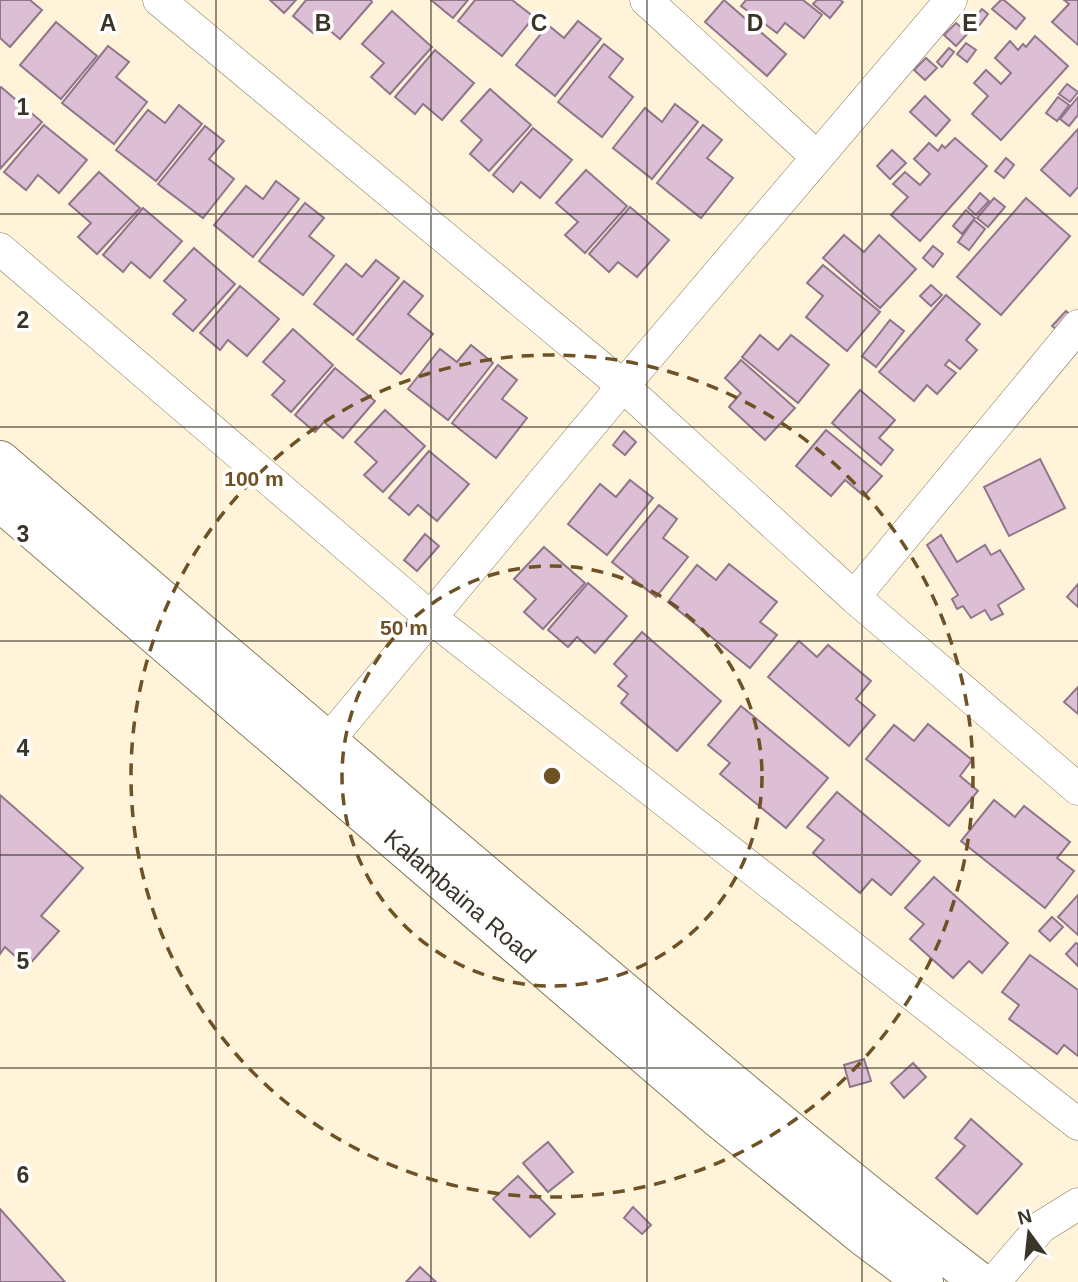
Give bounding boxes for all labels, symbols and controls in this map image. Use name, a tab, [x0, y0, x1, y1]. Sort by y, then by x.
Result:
text: A	[100, 10, 116, 36]
text: B	[315, 10, 331, 36]
text: C	[531, 10, 547, 36]
text: D	[747, 10, 763, 36]
text: E	[962, 10, 978, 36]
text: 1	[17, 94, 30, 120]
text: 2	[17, 307, 29, 333]
text: 100 m	[224, 467, 284, 490]
text: 3	[17, 521, 29, 547]
text: 50 m	[380, 616, 428, 639]
text: 4	[17, 735, 30, 761]
centre of rings	[540, 764, 564, 788]
street label: Kalambaina Road	[379, 824, 542, 969]
text: 5	[17, 948, 30, 974]
text: 6	[17, 1162, 29, 1188]
north arrow	[994, 1198, 1064, 1268]
text: N	[1015, 1205, 1034, 1229]

